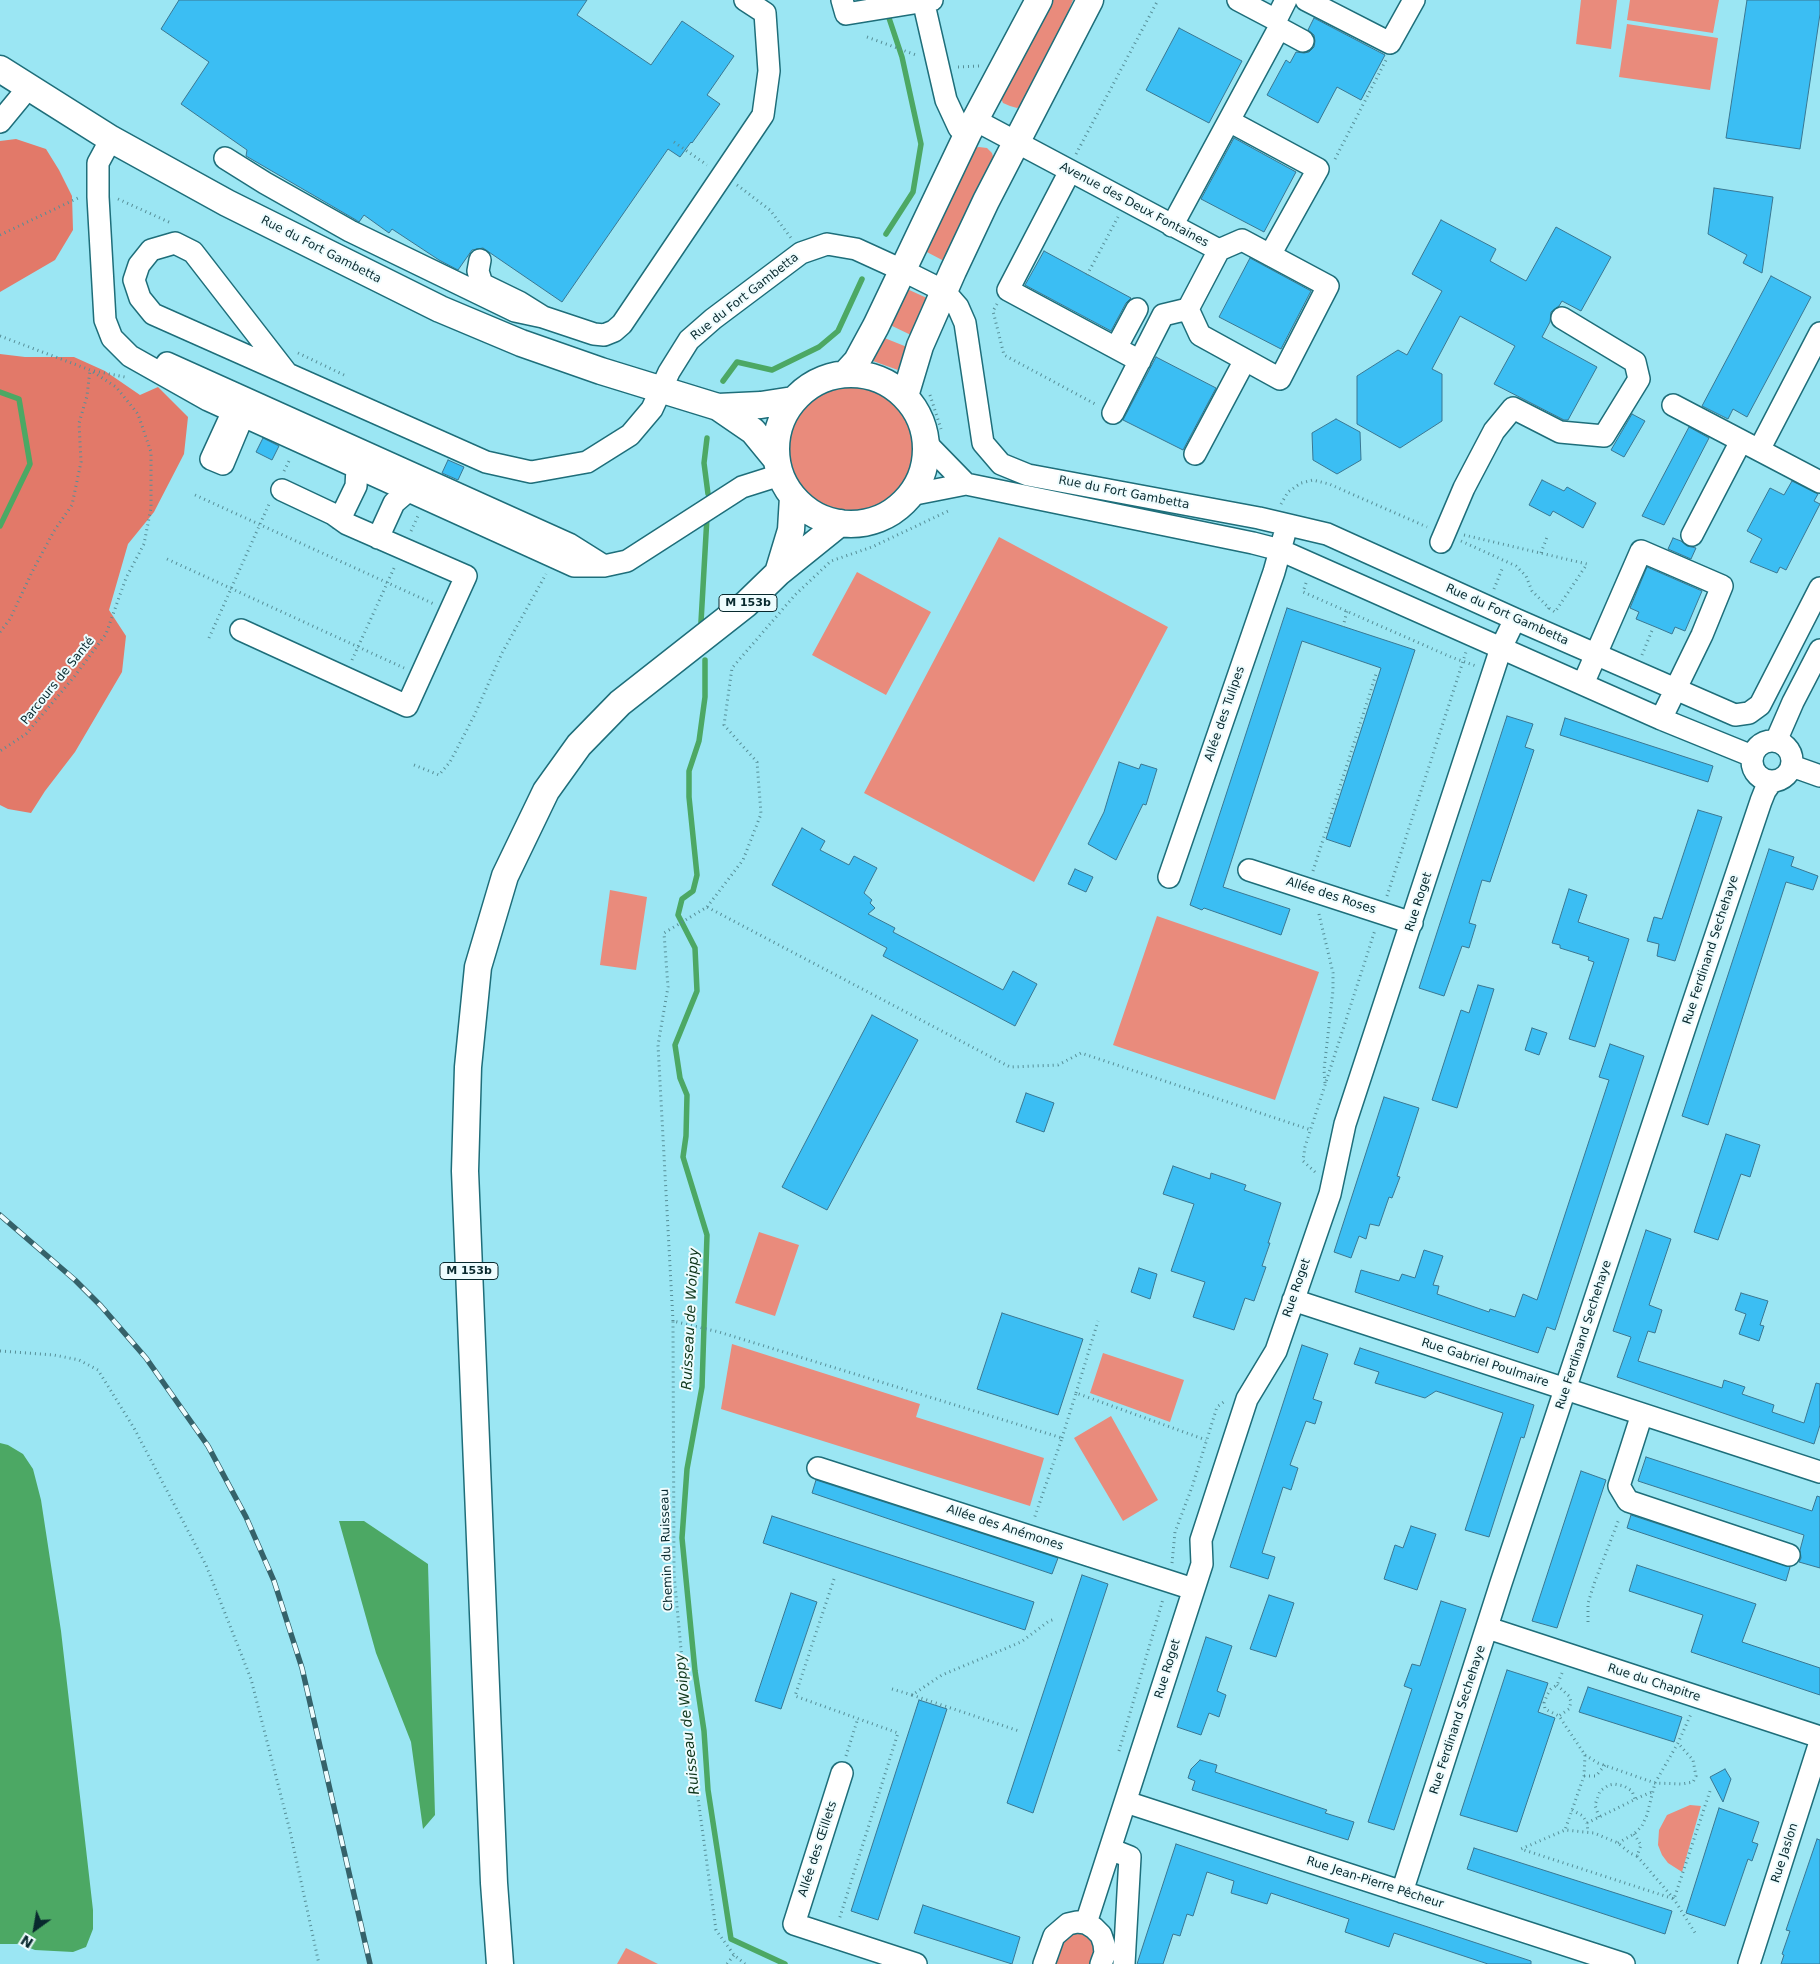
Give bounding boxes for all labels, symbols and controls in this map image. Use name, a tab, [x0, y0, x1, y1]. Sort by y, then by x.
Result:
street label: Avenue des Deux Fontaines	[1057, 160, 1211, 250]
street label: Rue du Fort Gambetta	[258, 213, 384, 287]
street label: Rue du Fort Gambetta	[688, 250, 802, 344]
street label: Rue du Fort Gambetta	[1057, 473, 1191, 513]
street label: Rue du Fort Gambetta	[1443, 581, 1571, 649]
road number: M 153b	[719, 594, 777, 612]
street label: Parcours de Santé	[18, 634, 98, 728]
street label: Allée des Tulipes	[1202, 665, 1248, 763]
street label: Rue Roget	[1403, 871, 1435, 933]
street label: Rue Ferdinand Sechehaye	[1680, 874, 1742, 1026]
street label: Allée des Roses	[1284, 875, 1378, 917]
water label: Ruisseau de Woippy	[679, 1248, 703, 1390]
street label: Rue Roget	[1280, 1257, 1314, 1319]
street label: Rue Ferdinand Sechehaye	[1553, 1259, 1615, 1411]
road number: M 153b	[440, 1262, 498, 1280]
street label: Rue Gabriel Poulmaire	[1419, 1336, 1551, 1390]
street label: Chemin du Ruisseau	[658, 1489, 676, 1611]
street label: Allée des Anémones	[945, 1502, 1065, 1554]
street label: Rue Roget	[1152, 1638, 1184, 1700]
street label: Rue Ferdinand Sechehaye	[1427, 1644, 1489, 1796]
water label: Ruisseau de Woippy	[672, 1653, 704, 1795]
street label: Rue du Chapitre	[1606, 1661, 1702, 1705]
street label: Allée des Œillets	[796, 1799, 840, 1899]
street label: Rue Jaslon	[1769, 1821, 1801, 1885]
street label: Rue Jean-Pierre Pêcheur	[1305, 1854, 1445, 1912]
north arrow	[10, 1904, 60, 1954]
text: N	[18, 1932, 36, 1952]

